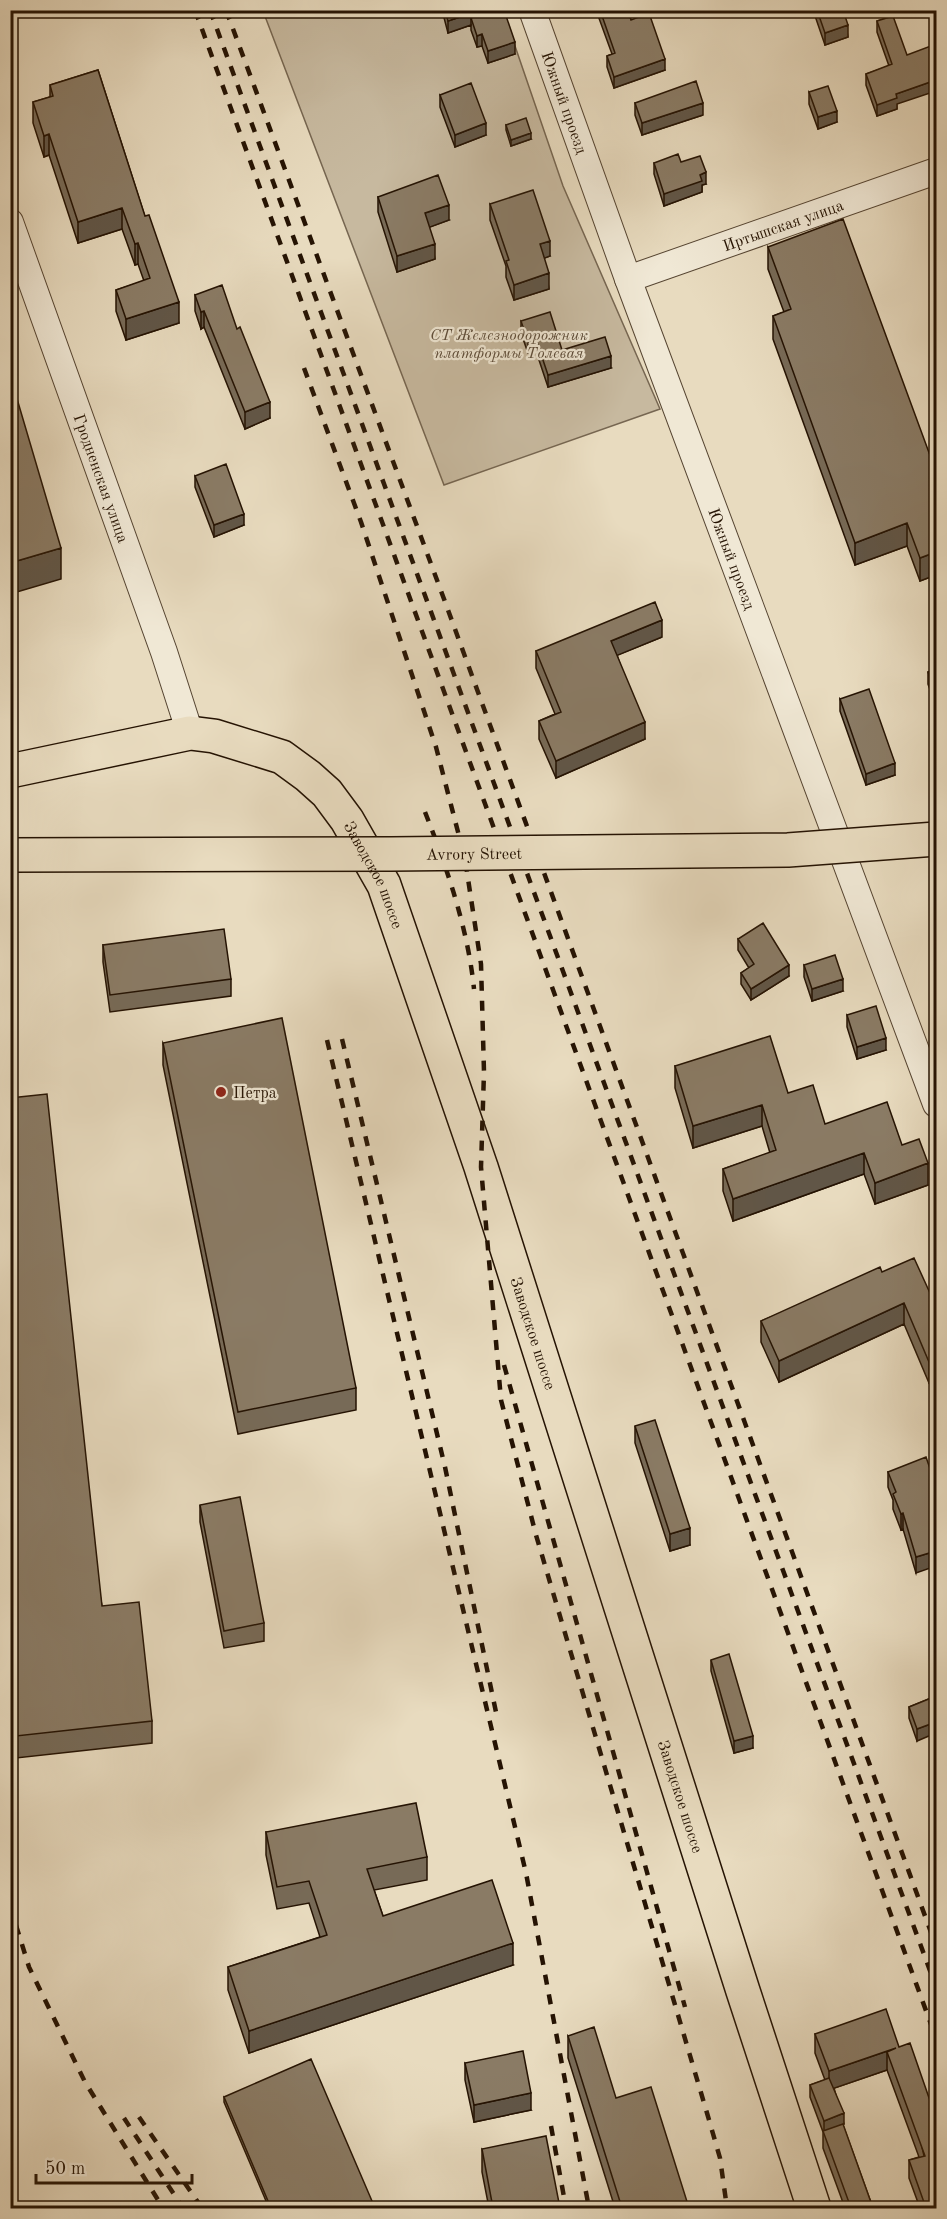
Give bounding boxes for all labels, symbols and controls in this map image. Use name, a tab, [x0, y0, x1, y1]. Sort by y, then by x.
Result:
street label: Южный проезд	[538, 50, 589, 156]
street label: Иртышская улица	[721, 198, 846, 255]
park label: СТ Железнодорожник платформы Толевая	[430, 328, 588, 362]
street label: Гродненская улица	[69, 412, 130, 545]
street label: Южный проезд	[704, 506, 757, 612]
street label: Заводское шоссе	[340, 819, 404, 931]
street label: Avrory Street	[426, 847, 523, 864]
marker: Петра	[214, 1085, 228, 1099]
place label: Петра	[233, 1086, 277, 1102]
street label: Заводское шоссе	[507, 1275, 557, 1392]
street label: Заводское шоссе	[654, 1739, 705, 1855]
scale bar	[36, 2147, 192, 2185]
text: 50 m	[45, 2160, 85, 2178]

